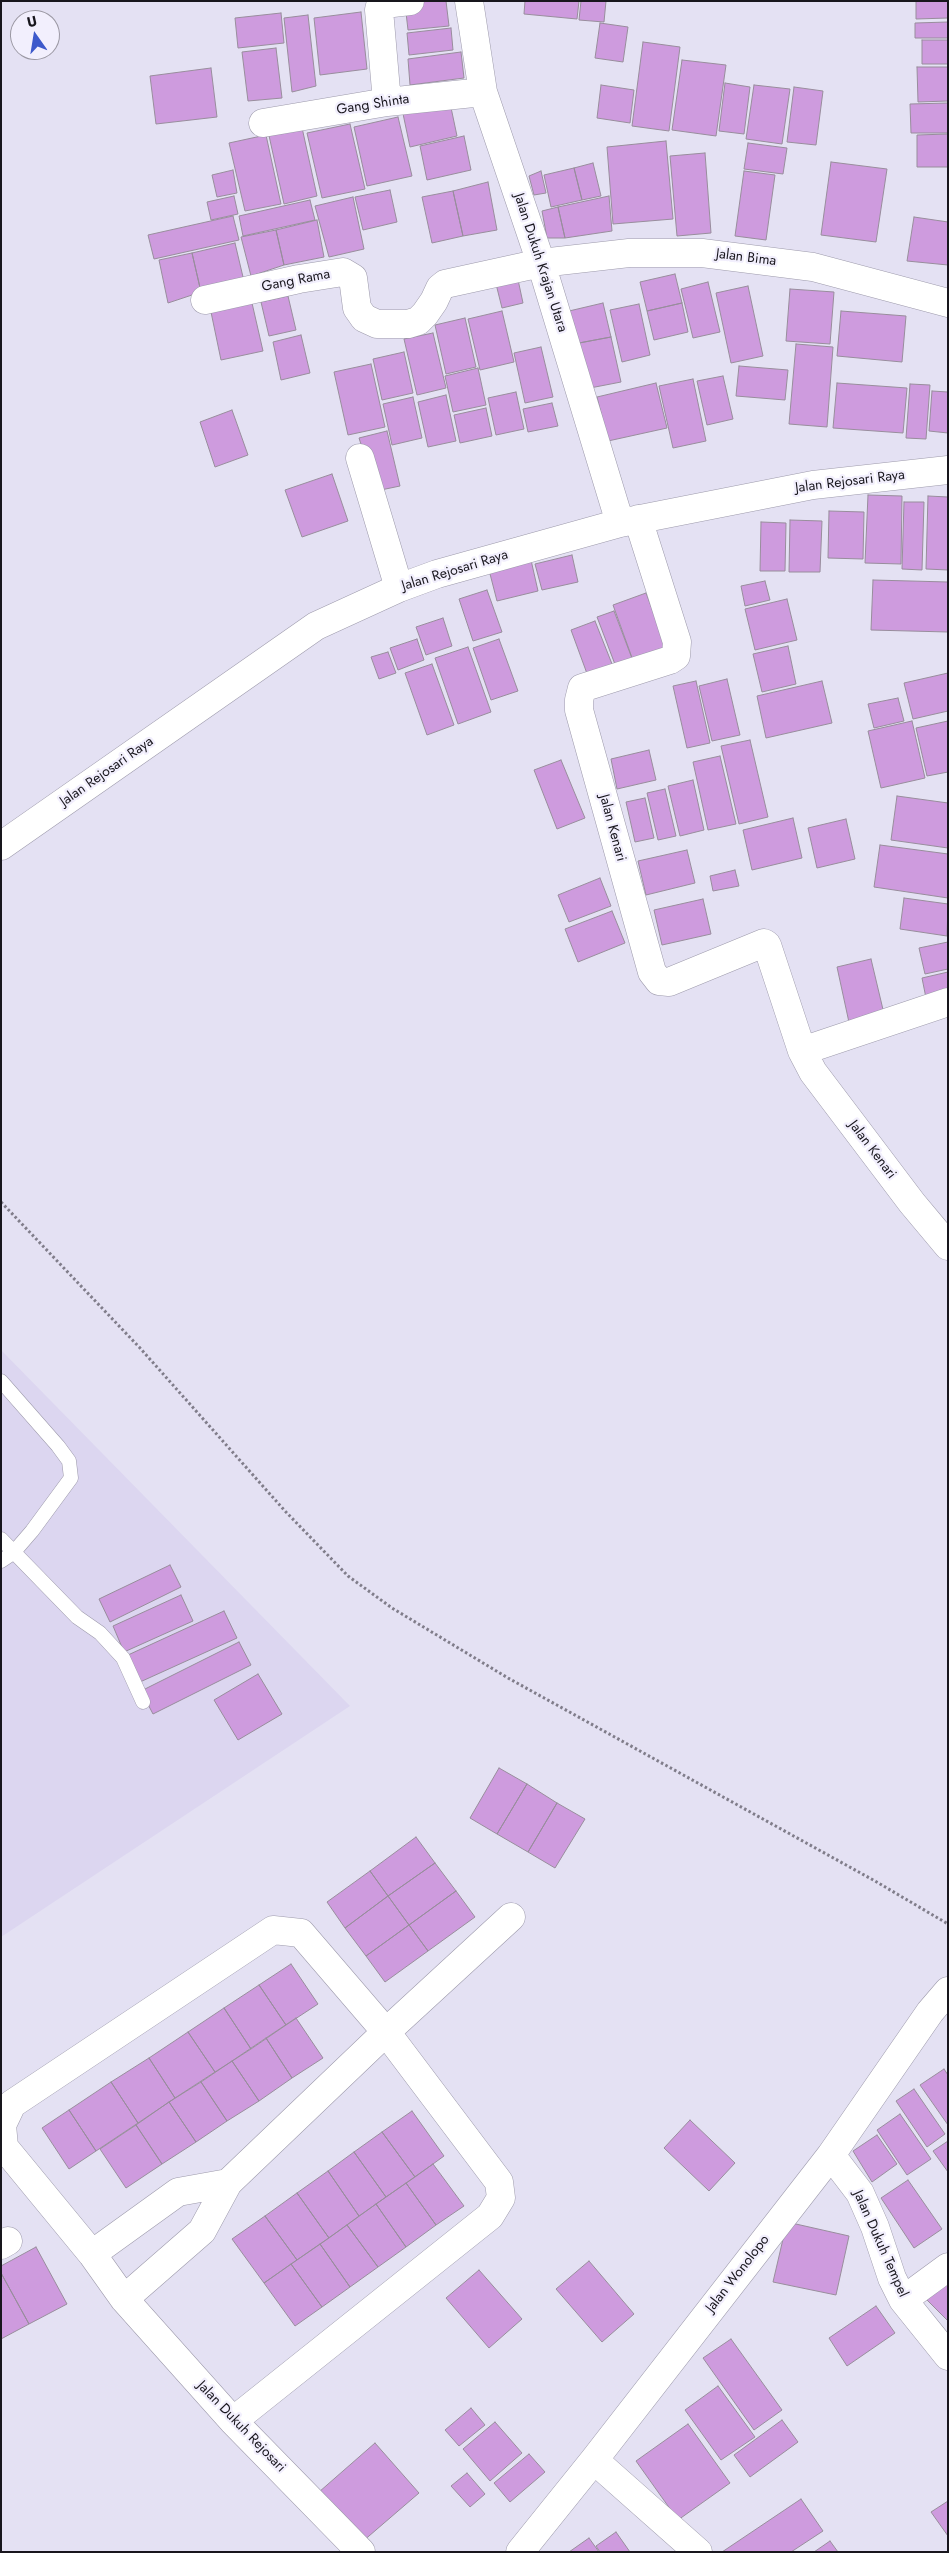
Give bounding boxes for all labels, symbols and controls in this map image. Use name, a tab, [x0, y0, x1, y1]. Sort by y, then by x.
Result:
north arrow	[10, 10, 60, 60]
text: U	[25, 11, 39, 32]
street label: Gang Shinta	[336, 91, 410, 119]
street label: Jalan Dukuh Krajan Utara	[510, 191, 570, 335]
street label: Jalan Bima	[715, 246, 777, 270]
street label: Gang Rama	[260, 266, 332, 296]
street label: Jalan Rejosari Raya	[794, 467, 906, 497]
street label: Jalan Rejosari Raya	[400, 547, 510, 595]
street label: Jalan Rejosari Raya	[57, 734, 157, 810]
street label: Jalan Kenari	[595, 793, 629, 863]
street label: Jalan Kenari	[845, 1117, 899, 1183]
street label: Jalan Dukuh Tempel	[849, 2188, 911, 2300]
street label: Jalan Wonolopo	[703, 2232, 773, 2316]
street label: Jalan Dukuh Rejosari	[193, 2378, 289, 2476]

